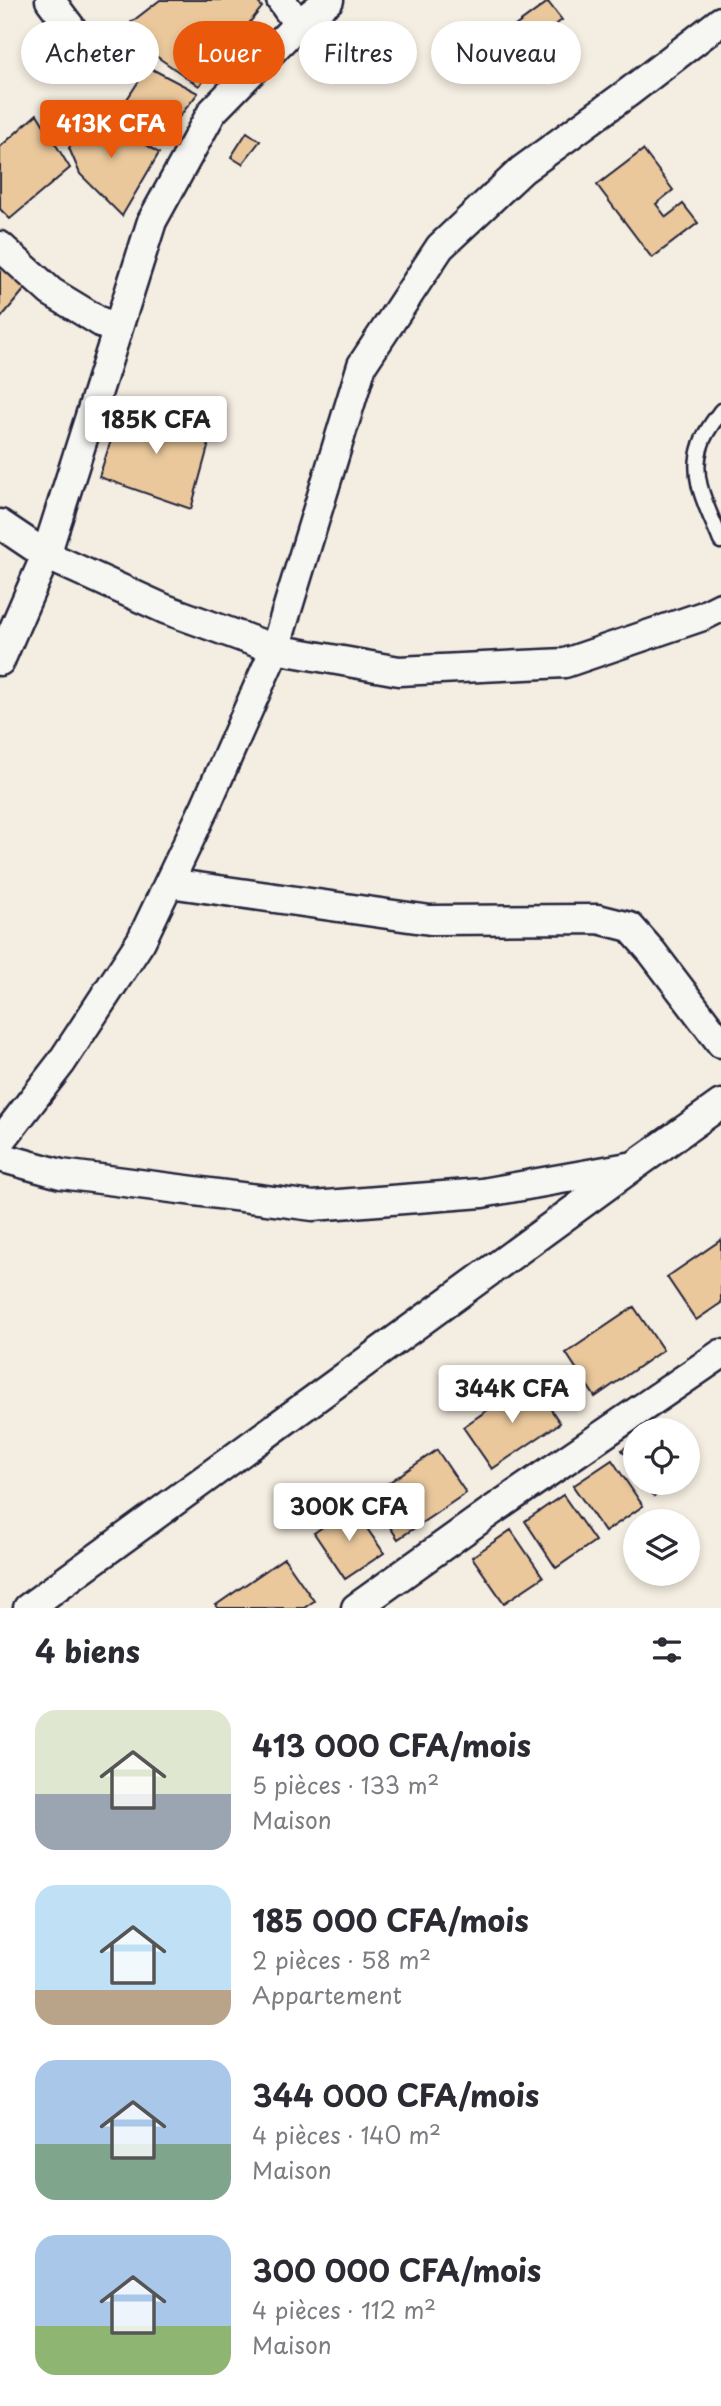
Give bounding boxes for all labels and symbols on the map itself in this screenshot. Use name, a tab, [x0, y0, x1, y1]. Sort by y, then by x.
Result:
pin: 413K CFA	[39, 100, 183, 160]
pin: 185K CFA	[84, 396, 228, 456]
pin: 344K CFA	[440, 1366, 584, 1425]
pin: 300K CFA	[277, 1484, 421, 1543]

